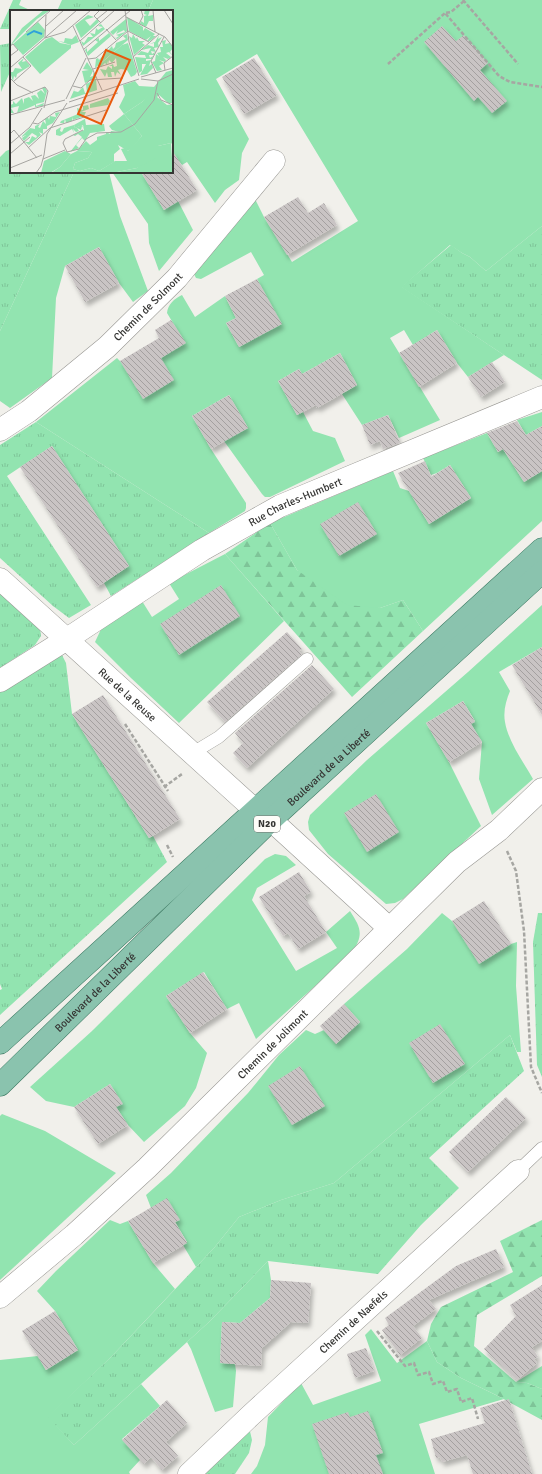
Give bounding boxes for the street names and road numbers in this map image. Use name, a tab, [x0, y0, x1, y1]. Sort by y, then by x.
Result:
street label: Chemin de Solmont	[111, 270, 185, 343]
street label: Rue Charles-Humbert	[246, 474, 344, 529]
street label: Rue de la Reuse	[96, 665, 159, 724]
street label: Boulevard de la Liberté	[284, 726, 373, 809]
road number: N20	[254, 816, 280, 832]
street label: Boulevard de la Liberté	[52, 950, 138, 1034]
street label: Chemin de Jolimont	[235, 1007, 310, 1082]
street label: Chemin de Naefels	[316, 1287, 390, 1356]

